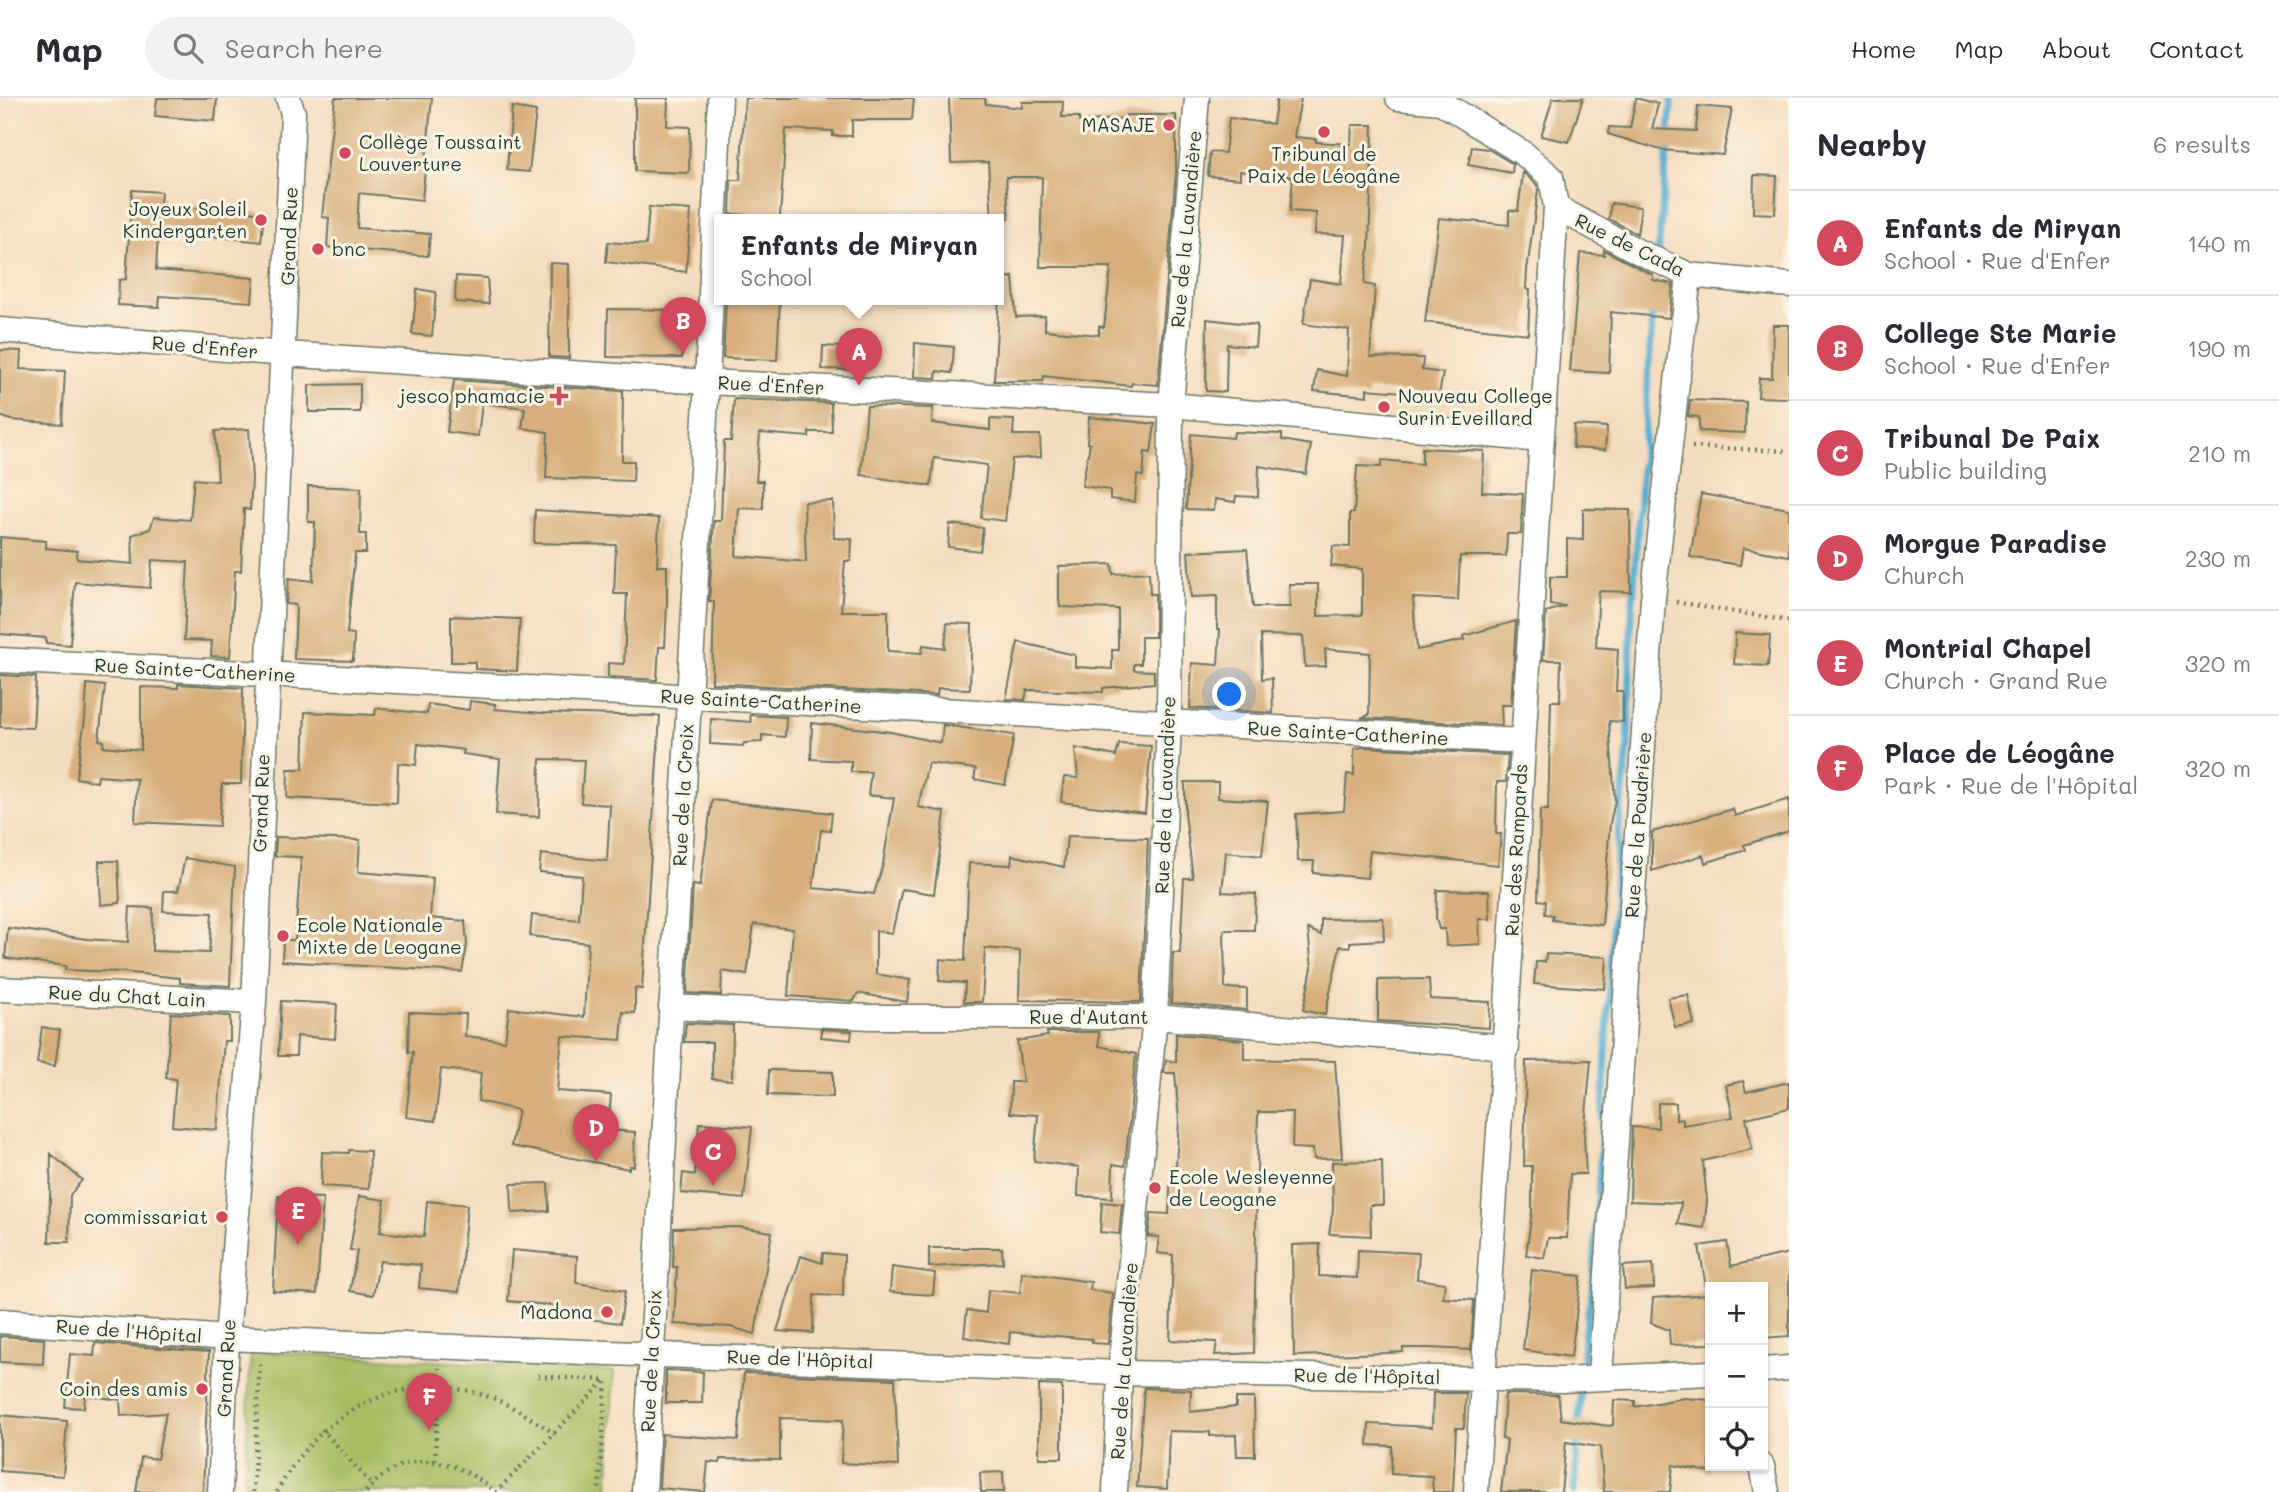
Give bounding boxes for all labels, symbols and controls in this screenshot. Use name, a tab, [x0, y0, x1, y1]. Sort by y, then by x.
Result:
search box	[145, 17, 635, 80]
text: Map	[35, 27, 103, 70]
icon: search	[169, 29, 207, 67]
text: Search here	[225, 31, 383, 65]
text: Home	[1851, 33, 1916, 64]
text: Map	[1954, 33, 2003, 64]
text: About	[2041, 33, 2111, 64]
text: Contact	[2149, 33, 2244, 64]
place label: MASAJE	[1082, 112, 1155, 137]
marker: MASAJE	[1161, 117, 1177, 133]
marker: Tribunal de Paix de Léogâne	[1316, 124, 1332, 140]
text: Nearby	[1817, 124, 1927, 164]
place label: Collège Toussaint Louverture	[359, 129, 522, 176]
street label: Rue de la Lavandière	[1164, 129, 1207, 329]
text: 6 results	[2153, 129, 2251, 159]
place label: Tribunal de Paix de Léogâne	[1247, 141, 1401, 188]
marker: Collège Toussaint Louverture	[337, 145, 353, 161]
street label: Grand Rue	[274, 186, 303, 286]
place label: Joyeux Soleil Kindergarten	[123, 196, 247, 243]
street label: Rue de Cada	[1571, 207, 1689, 282]
text: Enfants de Miryan	[1884, 211, 2121, 245]
marker: Joyeux Soleil Kindergarten	[253, 212, 269, 228]
popup	[714, 214, 1004, 305]
text: Enfants de Miryan	[740, 228, 978, 262]
text: A	[1832, 228, 1848, 258]
text: 140 m	[2187, 228, 2251, 258]
place label: bnc	[332, 236, 366, 261]
marker: bnc	[310, 241, 326, 257]
text: School · Rue d'Enfer	[1884, 245, 2110, 275]
text: School	[740, 262, 813, 292]
pin: B	[660, 297, 706, 355]
text: College Ste Marie	[1884, 316, 2116, 350]
pin: A	[836, 328, 882, 386]
street label: Rue d'Enfer	[151, 329, 259, 364]
text: B	[1832, 333, 1848, 363]
text: 190 m	[2187, 333, 2251, 363]
text: School · Rue d'Enfer	[1884, 350, 2110, 380]
street label: Rue d'Enfer	[717, 369, 825, 400]
place label: jesco phamacie	[397, 383, 545, 408]
place label: Nouveau College Surin Eveillard	[1398, 383, 1553, 430]
marker: jesco phamacie	[551, 388, 567, 404]
marker: Nouveau College Surin Eveillard	[1376, 399, 1392, 415]
text: Tribunal De Paix	[1884, 421, 2100, 455]
text: C	[1831, 438, 1849, 468]
text: 210 m	[2188, 438, 2251, 468]
text: Public building	[1884, 455, 2047, 485]
text: Morgue Paradise	[1884, 526, 2107, 560]
text: D	[1832, 543, 1848, 573]
text: 230 m	[2185, 543, 2251, 573]
text: Church	[1884, 560, 1964, 590]
text: Montrial Chapel	[1884, 631, 2091, 665]
text: E	[1833, 648, 1847, 678]
text: 320 m	[2185, 648, 2251, 678]
street label: Rue Sainte-Catherine	[94, 652, 296, 687]
text: Church · Grand Rue	[1884, 665, 2108, 695]
your location	[1212, 677, 1246, 711]
street label: Rue Sainte-Catherine	[660, 683, 862, 718]
street label: Rue de la Lavandière	[1149, 696, 1180, 894]
street label: Rue Sainte-Catherine	[1247, 715, 1449, 750]
street label: Rue de la Croix	[666, 723, 699, 867]
street label: Rue de la Poudrière	[1619, 731, 1656, 919]
text: Place de Léogâne	[1884, 736, 2115, 770]
street label: Grand Rue	[246, 753, 275, 853]
text: F	[1833, 753, 1847, 783]
text: 320 m	[2185, 753, 2251, 783]
street label: Rue des Rampards	[1498, 763, 1533, 937]
text: Park · Rue de l'Hôpital	[1884, 770, 2138, 800]
place label: Ecole Nationale Mixte de Leogane	[297, 912, 462, 959]
marker: Ecole Nationale Mixte de Leogane	[275, 928, 291, 944]
street label: Rue du Chat Lain	[48, 979, 206, 1012]
street label: Rue d'Autant	[1029, 1004, 1149, 1029]
pin: D	[573, 1104, 619, 1162]
pin: C	[690, 1128, 736, 1186]
place label: Ecole Wesleyenne de Leogane	[1169, 1164, 1334, 1211]
marker: Ecole Wesleyenne de Leogane	[1147, 1180, 1163, 1196]
pin: E	[275, 1187, 321, 1245]
place label: commissariat	[84, 1204, 208, 1229]
marker: commissariat	[214, 1209, 230, 1225]
street label: Rue de la Lavandière	[1104, 1261, 1143, 1461]
map controls	[1705, 1282, 1768, 1471]
button: +	[1705, 1282, 1768, 1345]
street label: Rue de la Croix	[634, 1289, 667, 1433]
place label: Madona	[520, 1299, 593, 1324]
marker: Madona	[599, 1304, 615, 1320]
street label: Rue de l'Hôpital	[55, 1313, 203, 1348]
street label: Grand Rue	[210, 1318, 241, 1418]
street label: Rue de l'Hôpital	[726, 1343, 874, 1374]
button: −	[1705, 1345, 1768, 1408]
street label: Rue de l'Hôpital	[1294, 1362, 1441, 1389]
pin: F	[406, 1373, 452, 1431]
place label: Coin des amis	[60, 1376, 188, 1401]
marker: Coin des amis	[194, 1381, 210, 1397]
button: locate	[1705, 1408, 1768, 1471]

